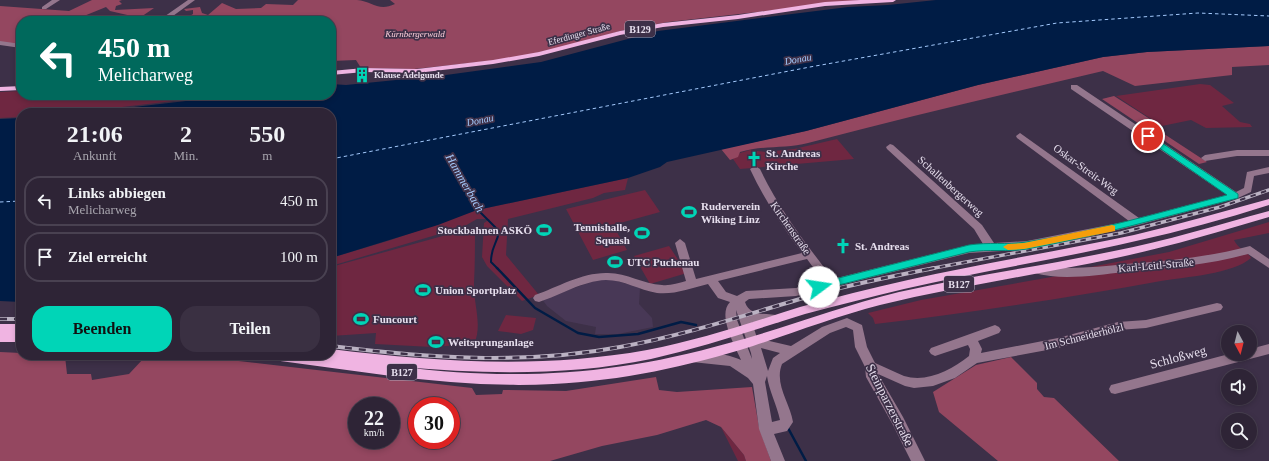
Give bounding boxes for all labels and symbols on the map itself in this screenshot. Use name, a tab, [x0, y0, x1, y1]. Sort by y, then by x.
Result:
street label: Eferdinger Straße	[547, 21, 611, 47]
road number: B129	[625, 21, 655, 37]
park label: Kürnbergerwald	[384, 29, 445, 39]
water label: Donau	[783, 51, 812, 67]
building icon: Klause Adelgunde	[353, 66, 371, 84]
place label: Klause Adelgunde	[374, 70, 444, 80]
water label: Donau	[465, 112, 494, 128]
pin	[1131, 119, 1165, 153]
street label: Oskar-Streit-Weg	[1051, 141, 1121, 197]
place label: St. Andreas Kirche	[766, 147, 821, 172]
water label: Hammerbach	[442, 150, 487, 215]
church icon: St. Andreas Kirche	[745, 150, 763, 168]
street label: Schallenbergerweg	[916, 153, 987, 219]
street label: Kirchenstraße	[768, 199, 814, 257]
place label: Ruderverein Wiking Linz	[701, 200, 760, 225]
sports icon: Ruderverein Wiking Linz	[680, 203, 698, 221]
sports icon: Stockbahnen ASKÖ	[535, 221, 553, 239]
place label: Tennishalle, Squash	[574, 221, 630, 246]
place label: Stockbahnen ASKÖ	[438, 224, 532, 236]
sports icon: Tennishalle, Squash	[633, 224, 651, 242]
church icon: St. Andreas	[834, 237, 852, 255]
place label: St. Andreas	[855, 240, 910, 252]
sports icon: UTC Puchenau	[606, 253, 624, 271]
place label: UTC Puchenau	[627, 256, 699, 268]
street label: Karl-Leitl-Straße	[1118, 256, 1194, 274]
position arrow	[798, 266, 840, 308]
road number: B127	[944, 276, 974, 292]
sports icon: Union Sportplatz	[414, 281, 432, 299]
place label: Union Sportplatz	[435, 284, 516, 296]
sports icon: Funcourt	[352, 310, 370, 328]
place label: Funcourt	[373, 313, 417, 325]
street label: Im Schneiderhölzl	[1043, 320, 1125, 352]
north arrow	[1221, 325, 1257, 361]
sports icon: Weitsprunganlage	[427, 333, 445, 351]
place label: Weitsprunganlage	[448, 336, 534, 348]
street label: Schloßweg	[1148, 342, 1208, 372]
street label: Steinparzerstraße	[863, 361, 917, 449]
road number: B127	[387, 364, 417, 380]
speed limit sign: 30	[408, 397, 460, 449]

